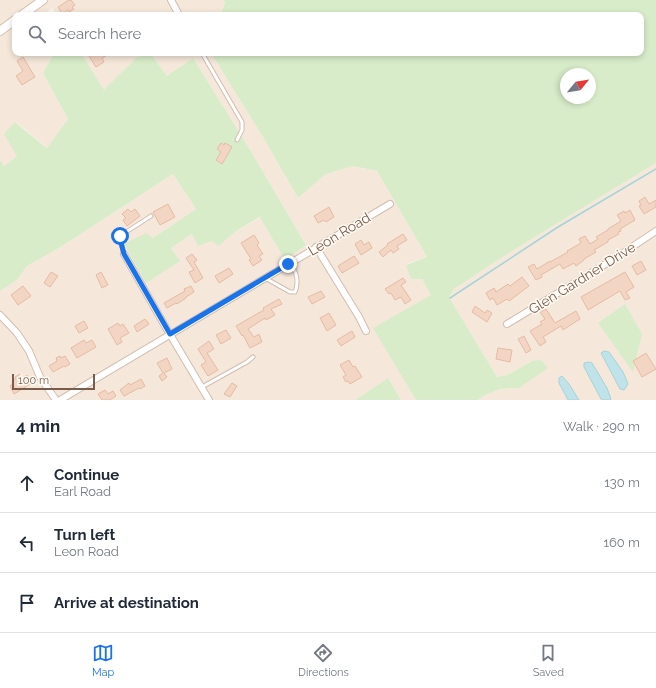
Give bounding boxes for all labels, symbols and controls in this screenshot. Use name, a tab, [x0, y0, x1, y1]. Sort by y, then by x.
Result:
search box	[12, 12, 644, 56]
icon: search	[26, 23, 48, 45]
text: Search here	[58, 25, 141, 43]
north arrow	[560, 68, 596, 104]
street label: Leon Road	[305, 209, 373, 259]
route start	[111, 227, 129, 245]
street label: Glen Gardner Drive	[526, 239, 638, 317]
route end	[279, 255, 297, 273]
scale bar	[12, 372, 95, 391]
text: 100 m	[18, 374, 49, 387]
text: 4 min	[16, 416, 60, 436]
text: Walk · 290 m	[563, 419, 640, 434]
text: Continue	[54, 466, 119, 484]
icon: ahead	[16, 472, 38, 494]
text: 130 m	[604, 475, 640, 490]
text: Earl Road	[54, 484, 111, 499]
text: Turn left	[54, 526, 115, 544]
icon: left	[16, 532, 38, 554]
text: 160 m	[603, 535, 640, 550]
text: Leon Road	[54, 544, 119, 559]
icon: arrive	[16, 592, 38, 614]
text: Arrive at destination	[54, 594, 199, 612]
tab: Map	[92, 642, 114, 679]
tab: Directions	[298, 642, 349, 679]
tab: Saved	[533, 642, 564, 679]

